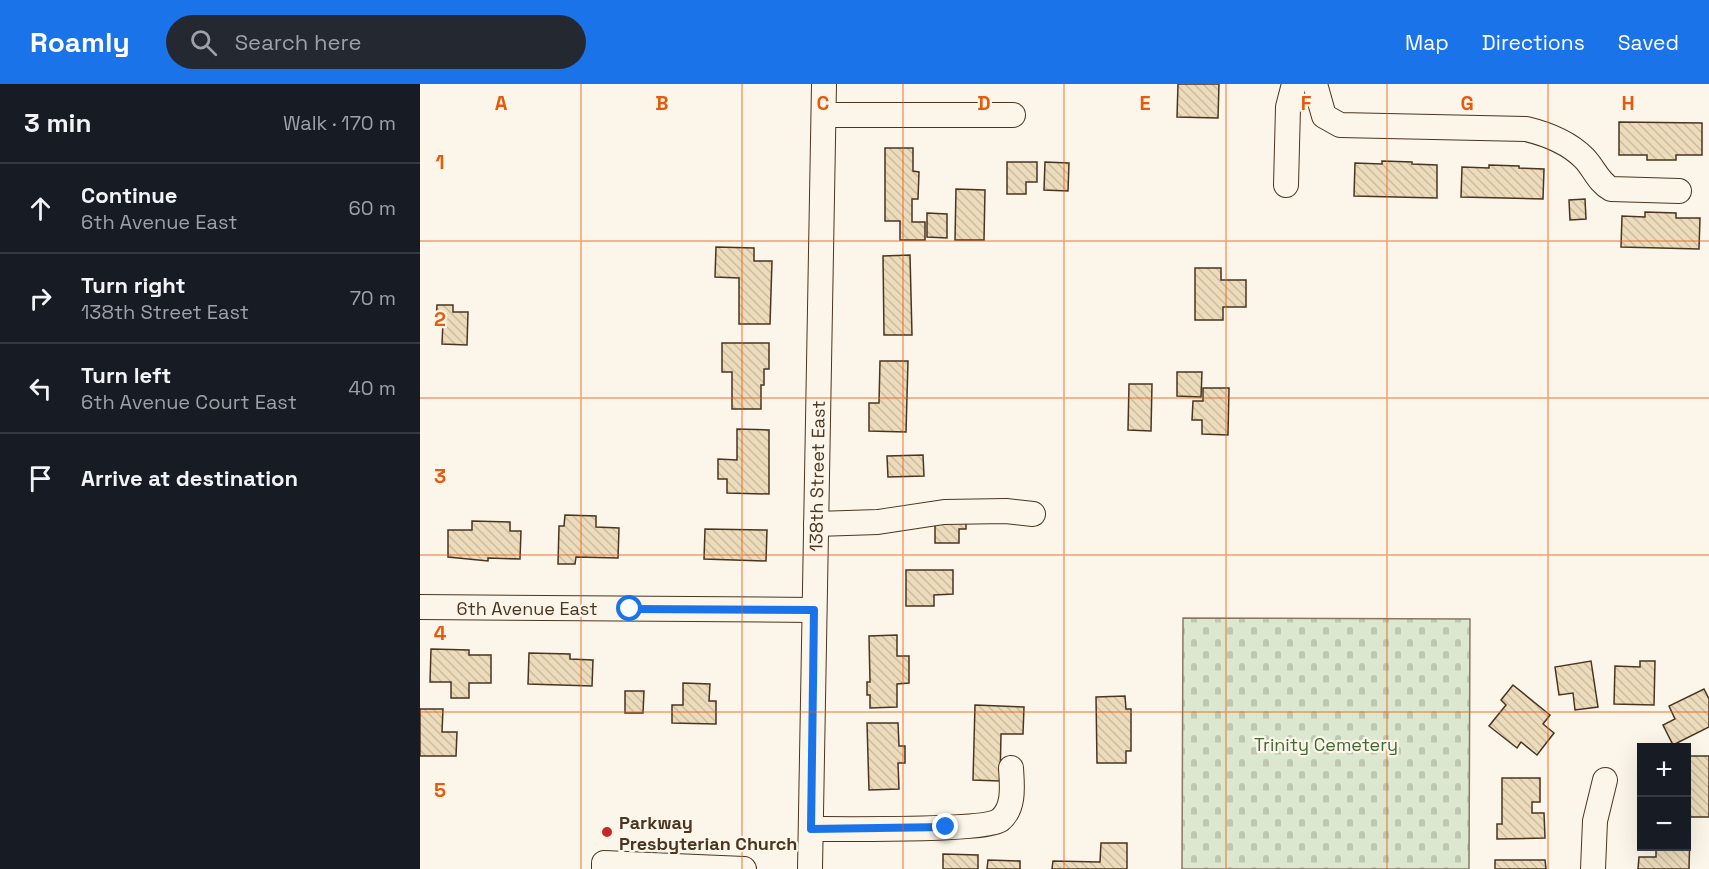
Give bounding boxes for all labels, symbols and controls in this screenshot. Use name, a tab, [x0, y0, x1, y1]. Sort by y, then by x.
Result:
search box	[166, 15, 586, 69]
text: Roamly	[30, 24, 130, 60]
icon: search	[187, 26, 220, 59]
text: Search here	[235, 28, 361, 56]
text: Map	[1405, 29, 1449, 56]
text: Directions	[1482, 29, 1585, 56]
text: Saved	[1618, 29, 1679, 56]
text: A	[495, 90, 508, 116]
text: B	[655, 90, 669, 116]
text: C	[817, 90, 830, 116]
text: D	[977, 90, 991, 116]
text: E	[1139, 90, 1151, 116]
text: F	[1301, 90, 1312, 116]
text: G	[1460, 90, 1474, 116]
text: H	[1621, 90, 1635, 116]
text: 3 min	[24, 106, 92, 140]
text: Walk · 170 m	[283, 110, 396, 136]
text: 1	[435, 149, 445, 175]
text: Continue	[81, 181, 177, 209]
icon: ahead	[24, 192, 57, 225]
text: 60 m	[349, 195, 396, 221]
text: 6th Avenue East	[81, 209, 238, 235]
text: Turn right	[81, 271, 186, 299]
icon: right	[24, 282, 57, 315]
text: 70 m	[350, 285, 396, 311]
text: 138th Street East	[81, 299, 249, 325]
text: 2	[434, 306, 446, 332]
text: Turn left	[81, 361, 171, 389]
icon: left	[24, 372, 57, 405]
text: 40 m	[348, 375, 396, 401]
text: 6th Avenue Court East	[81, 389, 297, 415]
street label: 138th Street East	[804, 400, 830, 552]
icon: arrive	[24, 462, 57, 495]
text: 3	[434, 463, 446, 489]
text: Arrive at destination	[81, 464, 298, 492]
route start	[616, 595, 642, 621]
street label: 6th Avenue East	[457, 597, 597, 620]
text: 4	[434, 620, 447, 646]
park label: Trinity Cemetery	[1254, 733, 1398, 756]
map controls	[1637, 743, 1691, 851]
button: +	[1637, 743, 1691, 797]
text: 5	[434, 777, 446, 803]
button: −	[1637, 797, 1691, 851]
place label: Parkway Presbyterian Church	[619, 811, 797, 855]
route end	[932, 813, 958, 839]
marker: Parkway Presbyterian Church	[600, 825, 614, 839]

